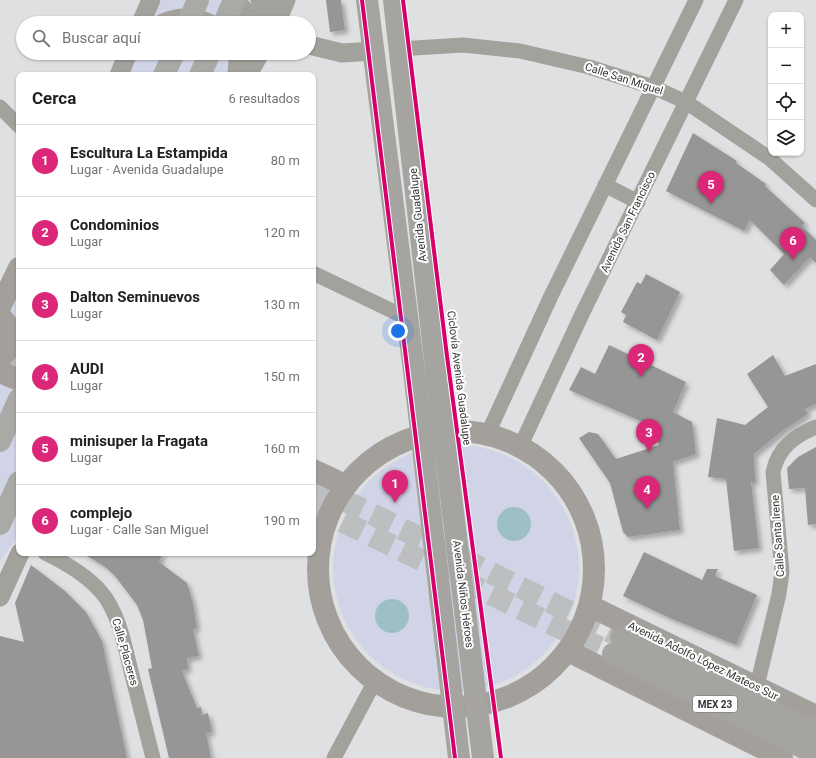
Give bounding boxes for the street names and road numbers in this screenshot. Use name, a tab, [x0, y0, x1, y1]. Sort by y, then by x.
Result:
street label: Calle San Miguel	[583, 60, 665, 98]
street label: Avenida Guadalupe	[407, 167, 429, 262]
street label: Avenida San Francisco	[598, 169, 658, 275]
street label: Ciclovía Avenida Guadalupe	[444, 310, 474, 446]
street label: Calle Santa Irene	[769, 494, 787, 578]
street label: Avenida Niños Héroes	[450, 540, 476, 649]
street label: Calle Placeres	[109, 617, 141, 687]
street label: Avenida Adolfo López Mateos Sur	[626, 619, 780, 703]
road number: MEX 23	[693, 696, 737, 712]

